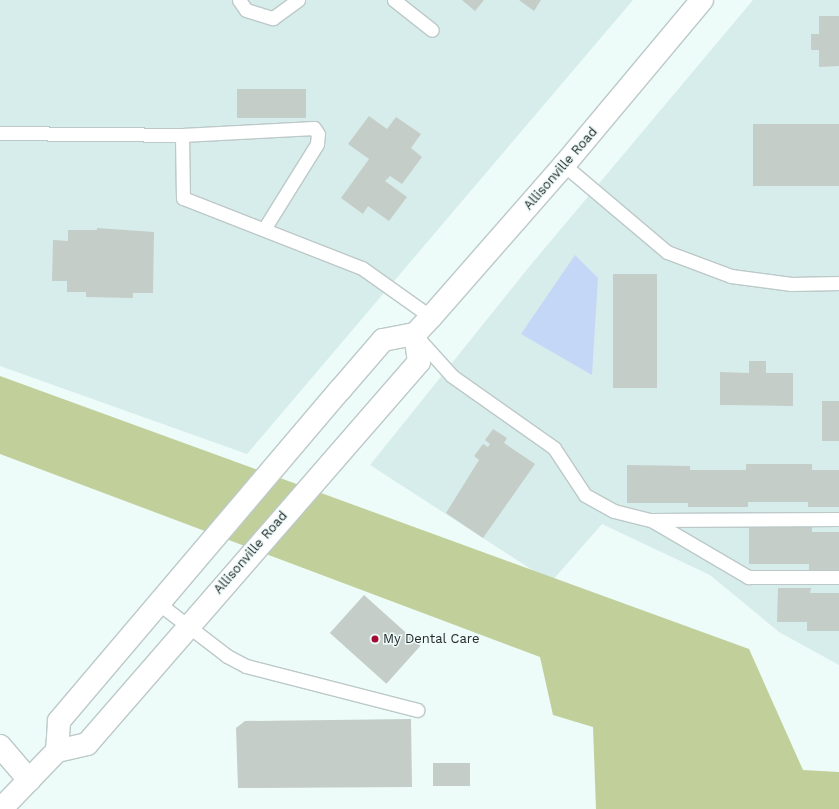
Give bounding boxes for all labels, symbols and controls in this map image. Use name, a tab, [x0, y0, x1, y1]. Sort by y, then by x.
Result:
street label: Allisonville Road	[521, 125, 601, 213]
street label: Allisonville Road	[211, 509, 291, 597]
place label: My Dental Care	[383, 631, 480, 647]
marker: My Dental Care	[370, 634, 380, 644]

